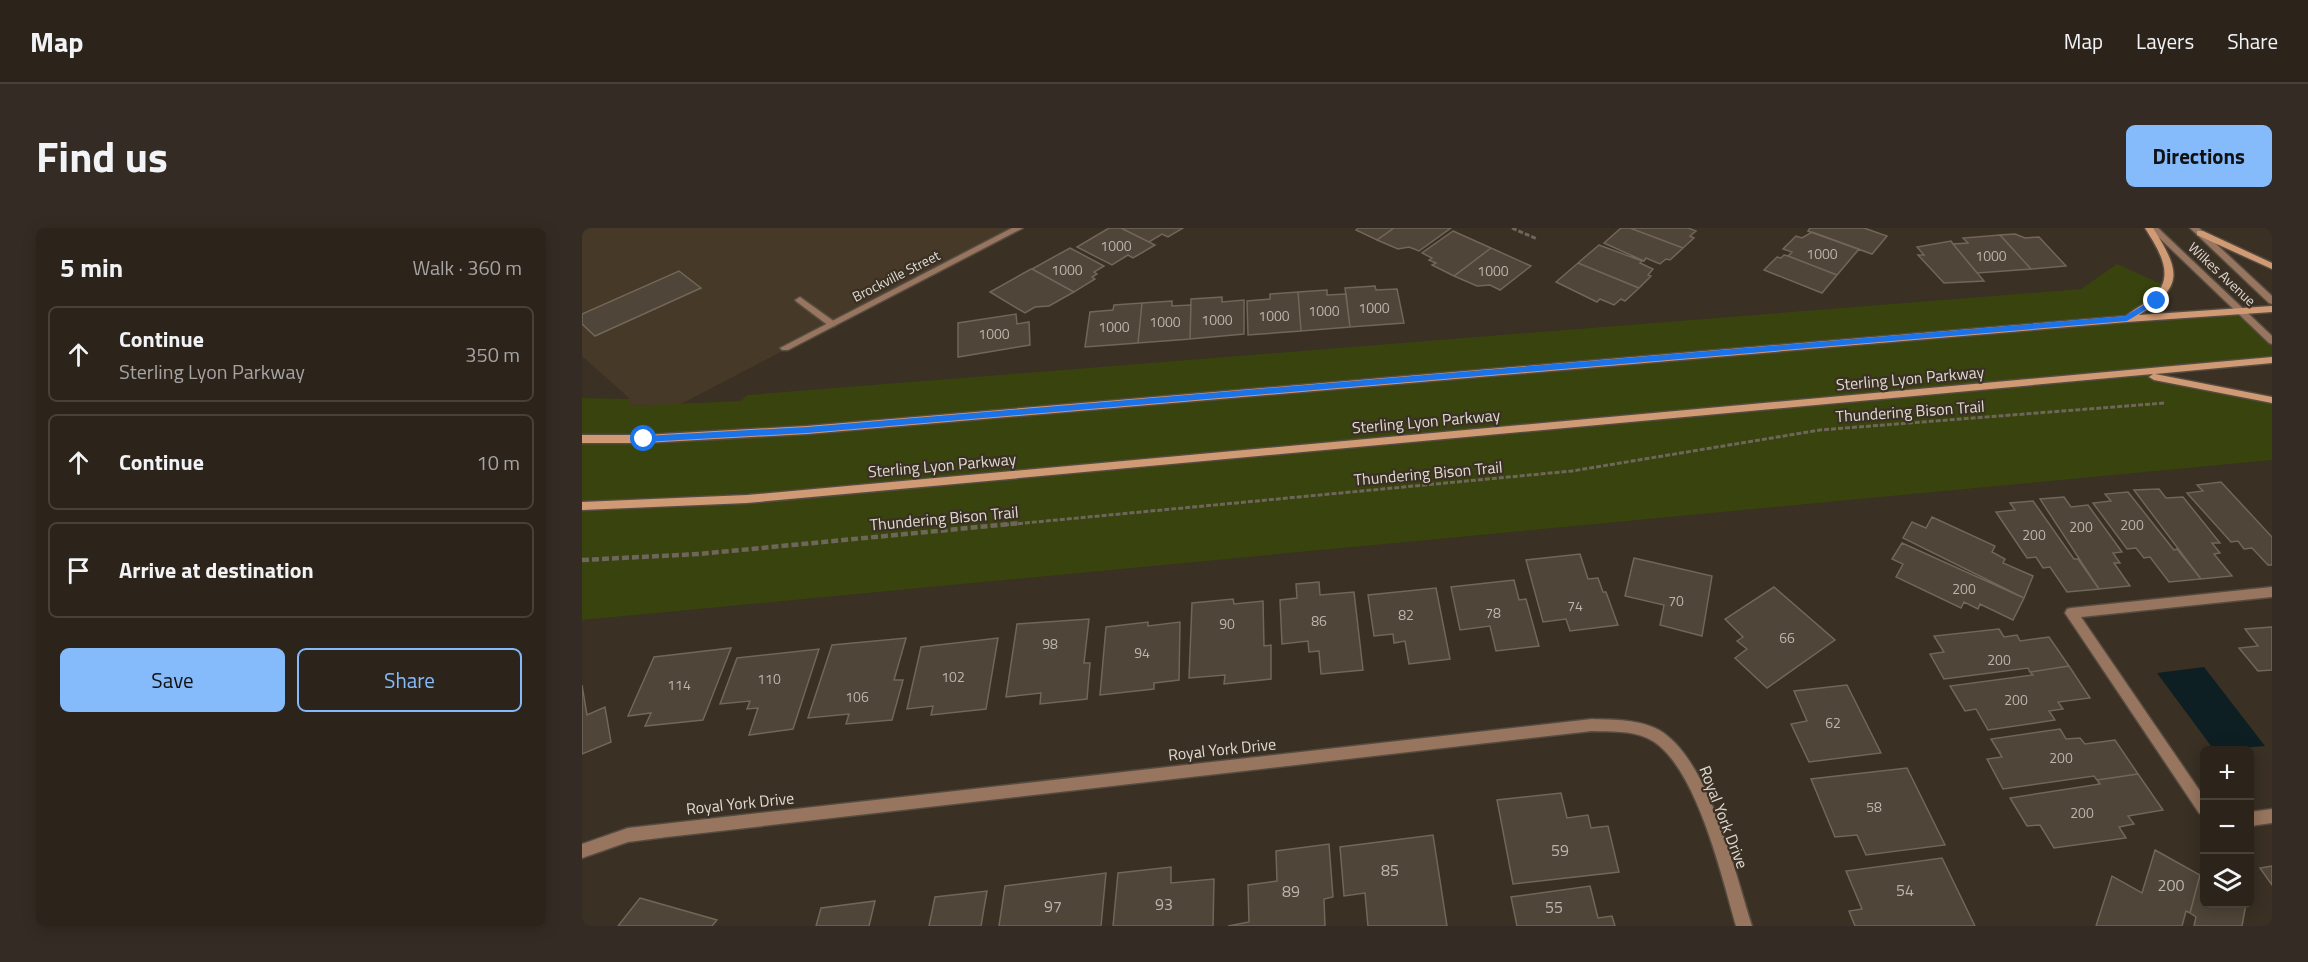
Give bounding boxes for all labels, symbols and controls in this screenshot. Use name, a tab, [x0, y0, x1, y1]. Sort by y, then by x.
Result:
text: Map	[30, 20, 84, 63]
text: Map	[2064, 25, 2103, 57]
text: Layers	[2136, 25, 2194, 57]
text: Share	[2227, 25, 2278, 57]
text: Find us	[36, 124, 168, 188]
button: Directions	[2126, 125, 2272, 187]
house number: 1000	[1100, 235, 1132, 256]
street label: Wilkes Avenue	[2184, 237, 2261, 311]
house number: 1000	[1806, 243, 1838, 264]
street label: Brockville Street	[848, 244, 943, 307]
house number: 1000	[1975, 245, 2007, 266]
text: 5 min	[60, 248, 123, 287]
text: Walk · 360 m	[413, 252, 522, 283]
house number: 1000	[1051, 259, 1083, 280]
house number: 1000	[1477, 260, 1509, 281]
route end	[2143, 287, 2169, 313]
house number: 1000	[1358, 297, 1390, 318]
house number: 1000	[1308, 300, 1340, 321]
house number: 1000	[1258, 305, 1290, 326]
house number: 1000	[1201, 309, 1233, 330]
house number: 1000	[1149, 311, 1181, 332]
house number: 1000	[1098, 316, 1130, 337]
text: Continue	[119, 322, 204, 356]
house number: 1000	[978, 323, 1010, 344]
icon: ahead	[62, 338, 95, 371]
text: 350 m	[465, 339, 520, 370]
text: Sterling Lyon Parkway	[119, 356, 305, 387]
street label: Sterling Lyon Parkway	[1835, 360, 1985, 396]
street label: Thundering Bison Trail	[1835, 394, 1985, 428]
street label: Sterling Lyon Parkway	[1351, 403, 1501, 439]
route start	[630, 425, 656, 451]
text: Continue	[119, 445, 204, 479]
icon: ahead	[62, 446, 95, 479]
text: 10 m	[476, 447, 520, 478]
street label: Sterling Lyon Parkway	[867, 447, 1017, 483]
street label: Thundering Bison Trail	[1353, 455, 1503, 491]
street label: Thundering Bison Trail	[869, 500, 1019, 536]
house number: 200	[2120, 514, 2144, 535]
house number: 200	[2069, 516, 2093, 537]
house number: 200	[2022, 524, 2046, 545]
text: Arrive at destination	[119, 553, 314, 587]
icon: arrive	[62, 554, 95, 587]
house number: 200	[1952, 578, 1976, 599]
house number: 70	[1668, 590, 1684, 611]
house number: 74	[1567, 595, 1583, 616]
house number: 78	[1485, 602, 1501, 623]
house number: 82	[1398, 604, 1414, 625]
house number: 86	[1311, 610, 1327, 631]
house number: 90	[1219, 613, 1235, 634]
house number: 66	[1779, 627, 1795, 648]
house number: 98	[1042, 633, 1058, 654]
house number: 94	[1134, 642, 1150, 663]
button: Save	[60, 648, 285, 712]
button: Share	[297, 648, 522, 712]
house number: 200	[1987, 649, 2011, 670]
house number: 102	[941, 666, 965, 687]
house number: 110	[757, 668, 781, 689]
house number: 114	[667, 674, 691, 695]
house number: 106	[845, 686, 869, 707]
house number: 200	[2004, 689, 2028, 710]
house number: 62	[1825, 712, 1841, 733]
street label: Royal York Drive	[1167, 731, 1277, 767]
map controls	[2200, 746, 2254, 908]
button: +	[2200, 746, 2254, 800]
house number: 200	[2049, 747, 2073, 768]
street label: Royal York Drive	[1693, 762, 1755, 872]
street label: Royal York Drive	[685, 785, 795, 821]
house number: 58	[1866, 796, 1882, 817]
button: −	[2200, 800, 2254, 854]
house number: 200	[2070, 802, 2094, 823]
house number: 59	[1551, 838, 1569, 862]
button: layers	[2200, 854, 2254, 908]
house number: 85	[1381, 858, 1399, 882]
house number: 200	[2158, 873, 2184, 897]
house number: 54	[1896, 878, 1914, 902]
house number: 89	[1282, 879, 1300, 903]
house number: 93	[1155, 892, 1173, 916]
house number: 97	[1044, 894, 1062, 918]
house number: 55	[1545, 895, 1563, 919]

